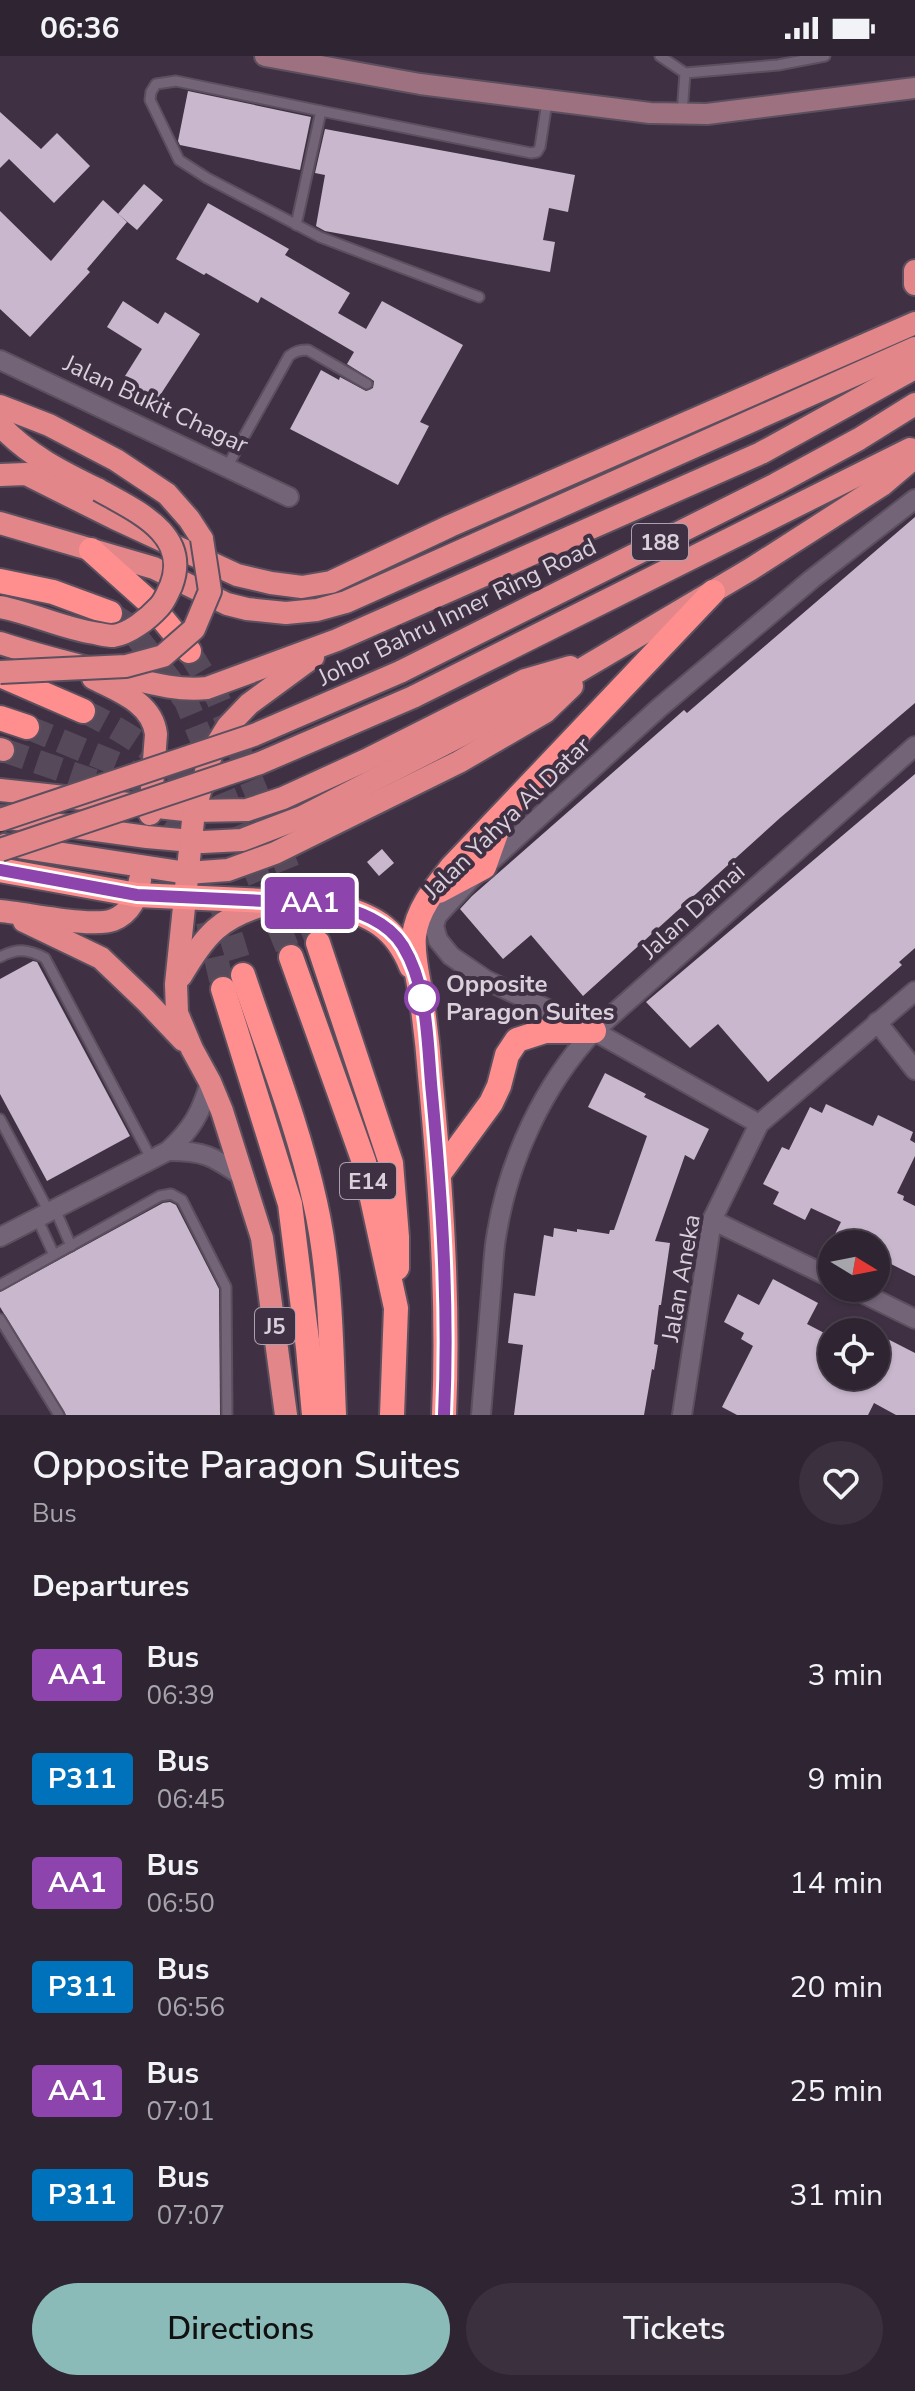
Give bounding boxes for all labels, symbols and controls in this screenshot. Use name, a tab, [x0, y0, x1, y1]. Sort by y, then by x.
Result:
text: 06:36	[40, 8, 119, 49]
street label: Jalan Bukit Chagar	[58, 347, 254, 461]
road number: 188	[632, 524, 688, 560]
street label: Johor Bahru Inner Ring Road	[312, 531, 601, 694]
street label: Jalan Yahya Al Datar	[416, 730, 598, 907]
street label: Jalan Damai	[633, 856, 752, 967]
line badge: AA1	[264, 877, 356, 929]
text: AA1	[281, 884, 339, 922]
place label: Opposite Paragon Suites	[446, 968, 614, 1028]
marker: Opposite Paragon Suites	[405, 981, 439, 1015]
road number: E14	[340, 1163, 396, 1199]
street label: Jalan Aneka	[654, 1212, 708, 1345]
north arrow	[818, 1230, 890, 1302]
map controls	[818, 1230, 890, 1390]
road number: J5	[255, 1308, 295, 1344]
button: locate	[818, 1318, 890, 1390]
text: Opposite Paragon Suites	[32, 1440, 461, 1491]
button: heart	[799, 1441, 883, 1525]
text: Bus	[32, 1496, 77, 1531]
text: Departures	[32, 1566, 189, 1607]
text: Bus	[146, 1637, 199, 1678]
text: 3 min	[808, 1655, 883, 1696]
text: AA1	[48, 1656, 106, 1694]
text: 06:39	[146, 1678, 215, 1713]
text: Bus	[157, 1741, 209, 1782]
text: 9 min	[808, 1759, 883, 1800]
text: P311	[48, 1760, 117, 1798]
text: 06:45	[157, 1782, 225, 1817]
text: Bus	[146, 1845, 199, 1886]
text: 14 min	[790, 1863, 883, 1904]
text: AA1	[48, 1864, 106, 1902]
text: 06:50	[146, 1886, 215, 1921]
text: Bus	[157, 1949, 209, 1990]
text: 20 min	[790, 1967, 883, 2008]
text: P311	[48, 1968, 117, 2006]
text: 06:56	[157, 1990, 225, 2025]
text: Bus	[146, 2053, 199, 2094]
text: 25 min	[790, 2071, 883, 2112]
text: AA1	[48, 2072, 106, 2110]
text: 07:01	[146, 2094, 215, 2129]
text: Bus	[157, 2157, 209, 2198]
text: 31 min	[790, 2175, 883, 2216]
text: P311	[48, 2176, 117, 2214]
text: 07:07	[157, 2198, 225, 2233]
button: Directions	[32, 2283, 450, 2375]
button: Tickets	[466, 2283, 883, 2375]

